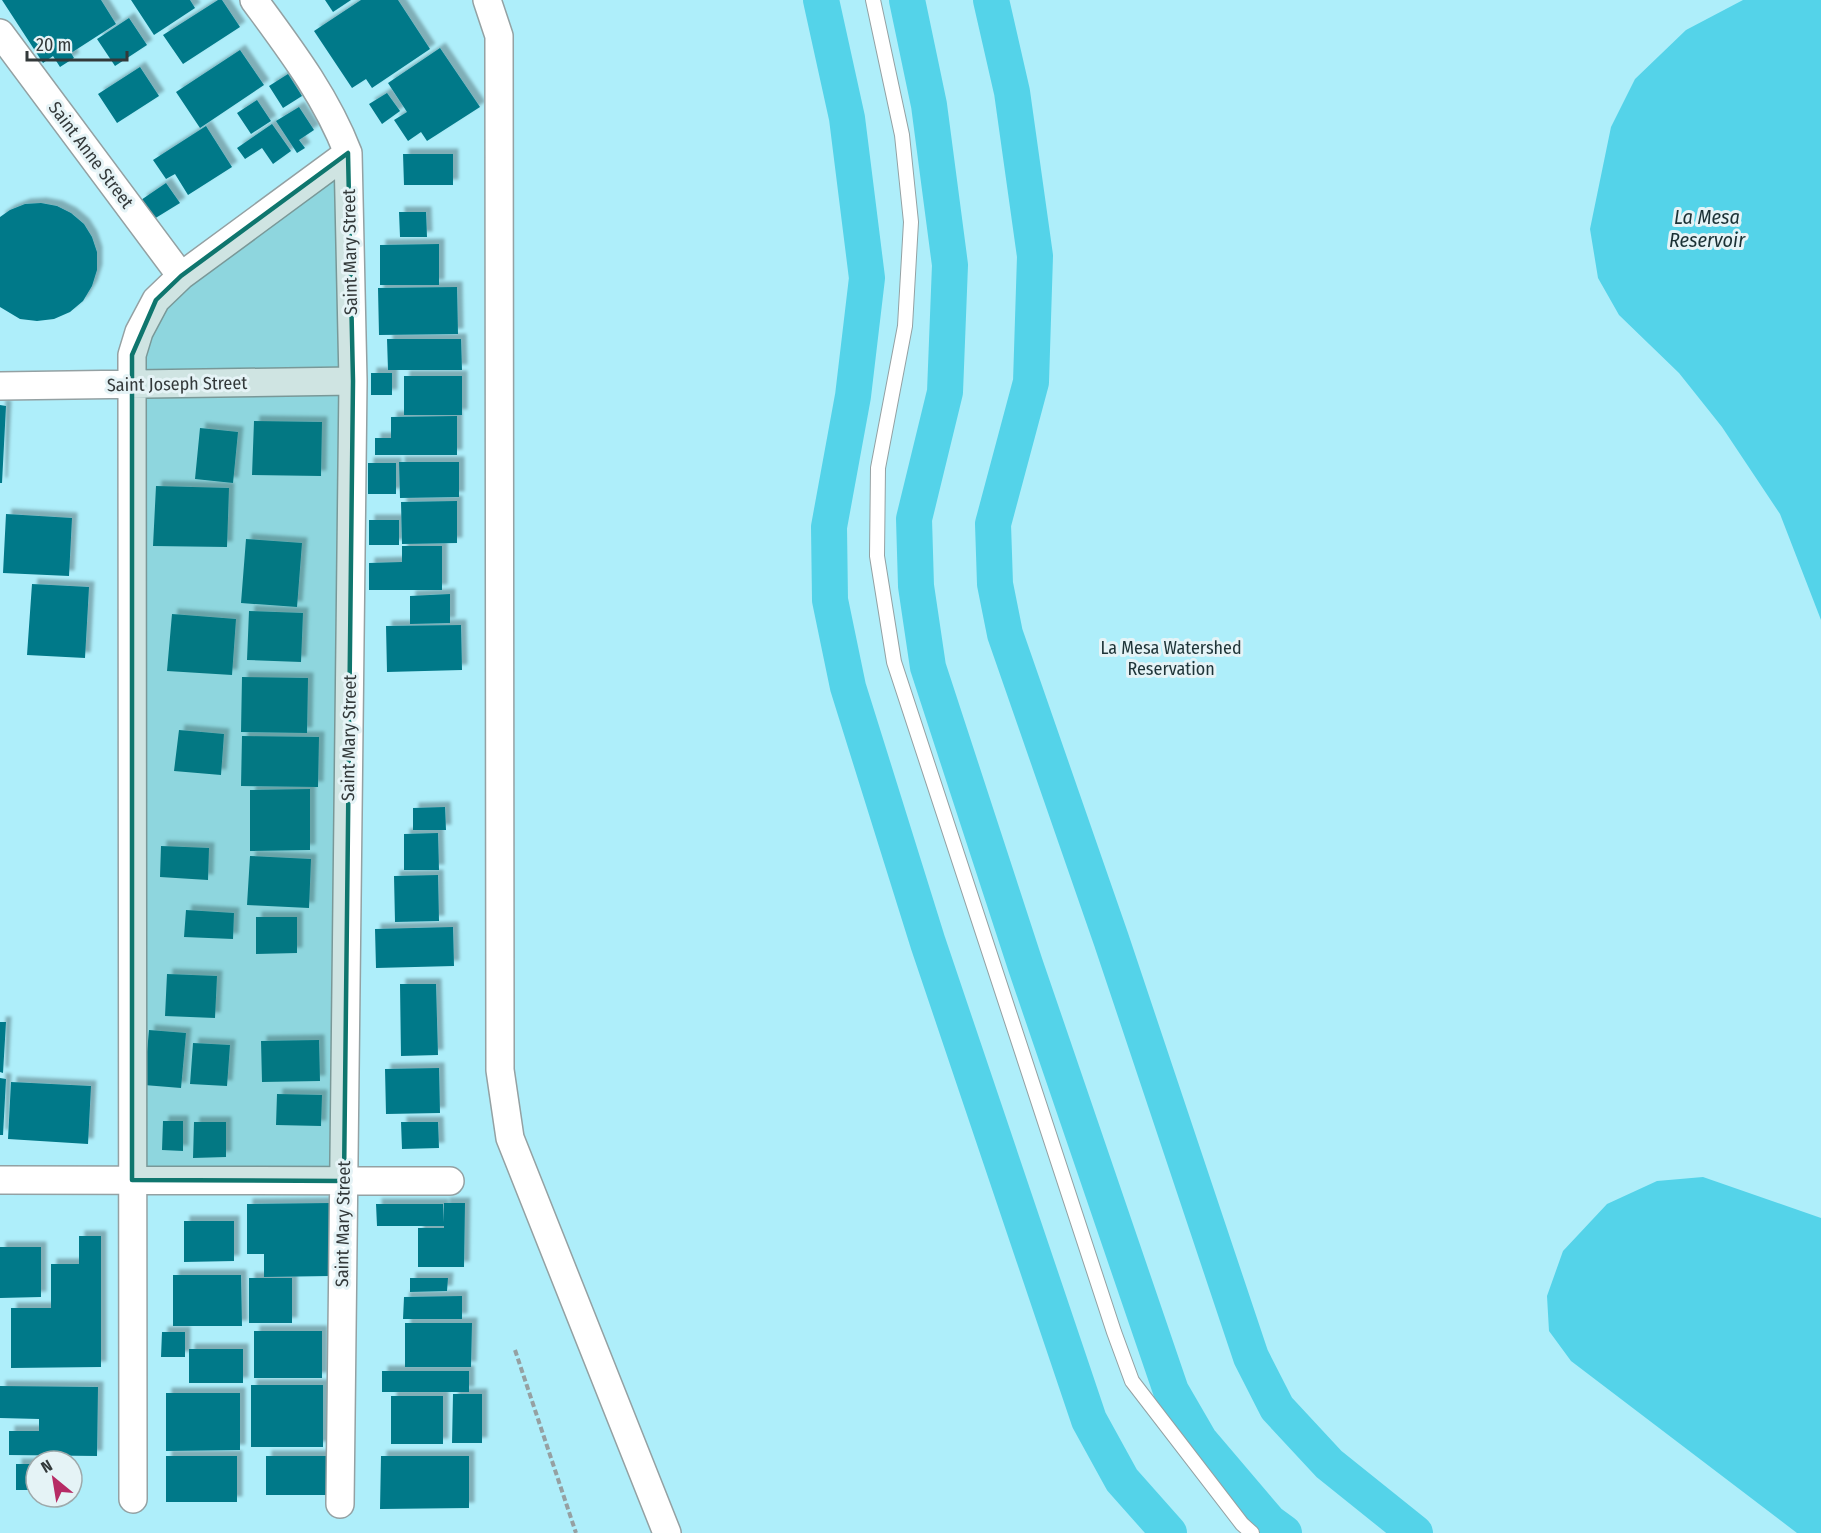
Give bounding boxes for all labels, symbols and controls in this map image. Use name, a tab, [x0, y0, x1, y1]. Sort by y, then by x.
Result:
scale bar	[27, 24, 128, 62]
text: 20 m	[36, 34, 71, 56]
street label: Saint Anne Street	[44, 97, 138, 213]
street label: Saint Mary Street	[338, 189, 362, 315]
water label: La Mesa Reservoir	[1669, 205, 1746, 252]
street label: Saint Joseph Street	[107, 372, 247, 396]
park label: La Mesa Watershed Reservation	[1100, 637, 1242, 680]
street label: Saint Mary Street	[337, 675, 361, 801]
street label: Saint Mary Street	[331, 1161, 355, 1287]
north arrow	[24, 1449, 84, 1509]
text: N	[38, 1456, 56, 1477]

